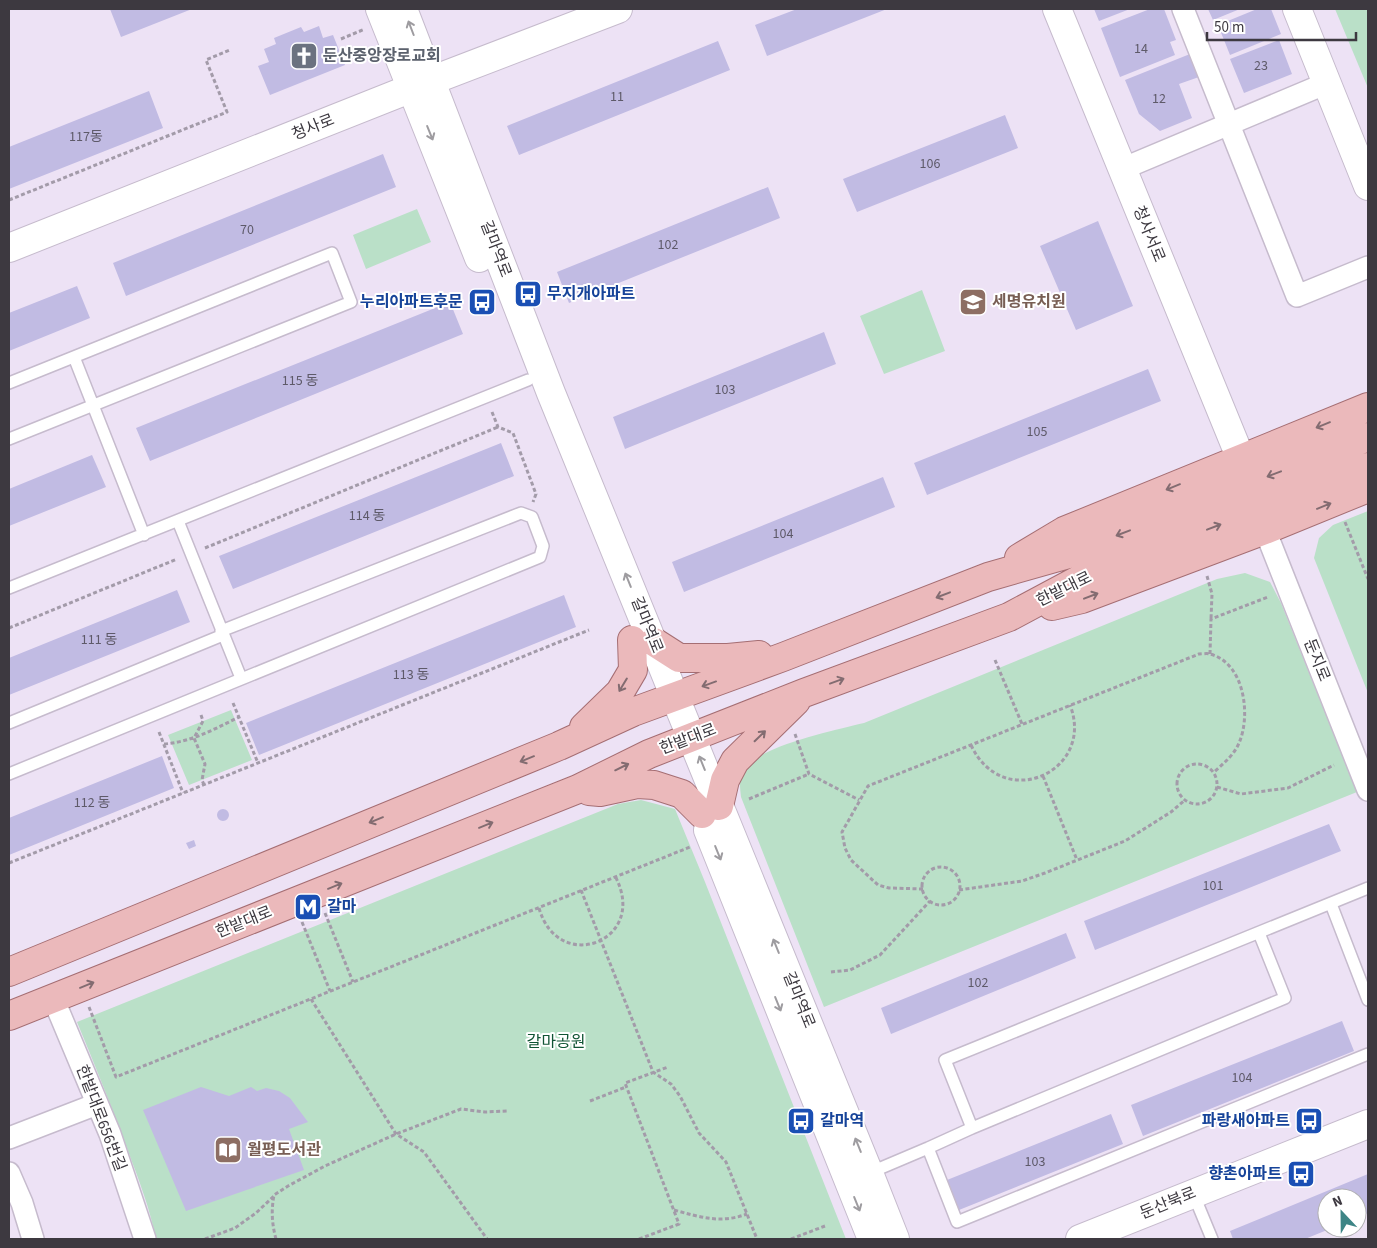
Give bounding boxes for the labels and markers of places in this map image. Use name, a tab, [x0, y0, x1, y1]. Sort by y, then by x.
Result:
church icon: 둔산중앙장로교회	[289, 41, 319, 71]
place label: 둔산중앙장로교회	[323, 45, 441, 67]
bus stop icon: 무지개아파트	[513, 279, 543, 309]
place label: 무지개아파트	[547, 283, 636, 305]
bus stop icon: 누리아파트후문	[467, 287, 497, 317]
school or university icon: 세명유치원	[958, 287, 988, 317]
place label: 누리아파트후문	[360, 291, 463, 313]
place label: 세명유치원	[992, 291, 1066, 313]
metro station icon: 갈마	[293, 892, 323, 922]
place label: 갈마	[327, 896, 357, 918]
bus stop icon: 갈마역	[786, 1106, 816, 1136]
bus stop icon: 파랑새아파트	[1294, 1106, 1324, 1136]
place label: 갈마역	[820, 1110, 864, 1132]
place label: 파랑새아파트	[1202, 1110, 1290, 1132]
library icon: 월평도서관	[213, 1135, 243, 1165]
place label: 월평도서관	[247, 1139, 321, 1161]
bus stop icon: 향촌아파트	[1286, 1159, 1316, 1189]
place label: 향촌아파트	[1208, 1163, 1282, 1185]

